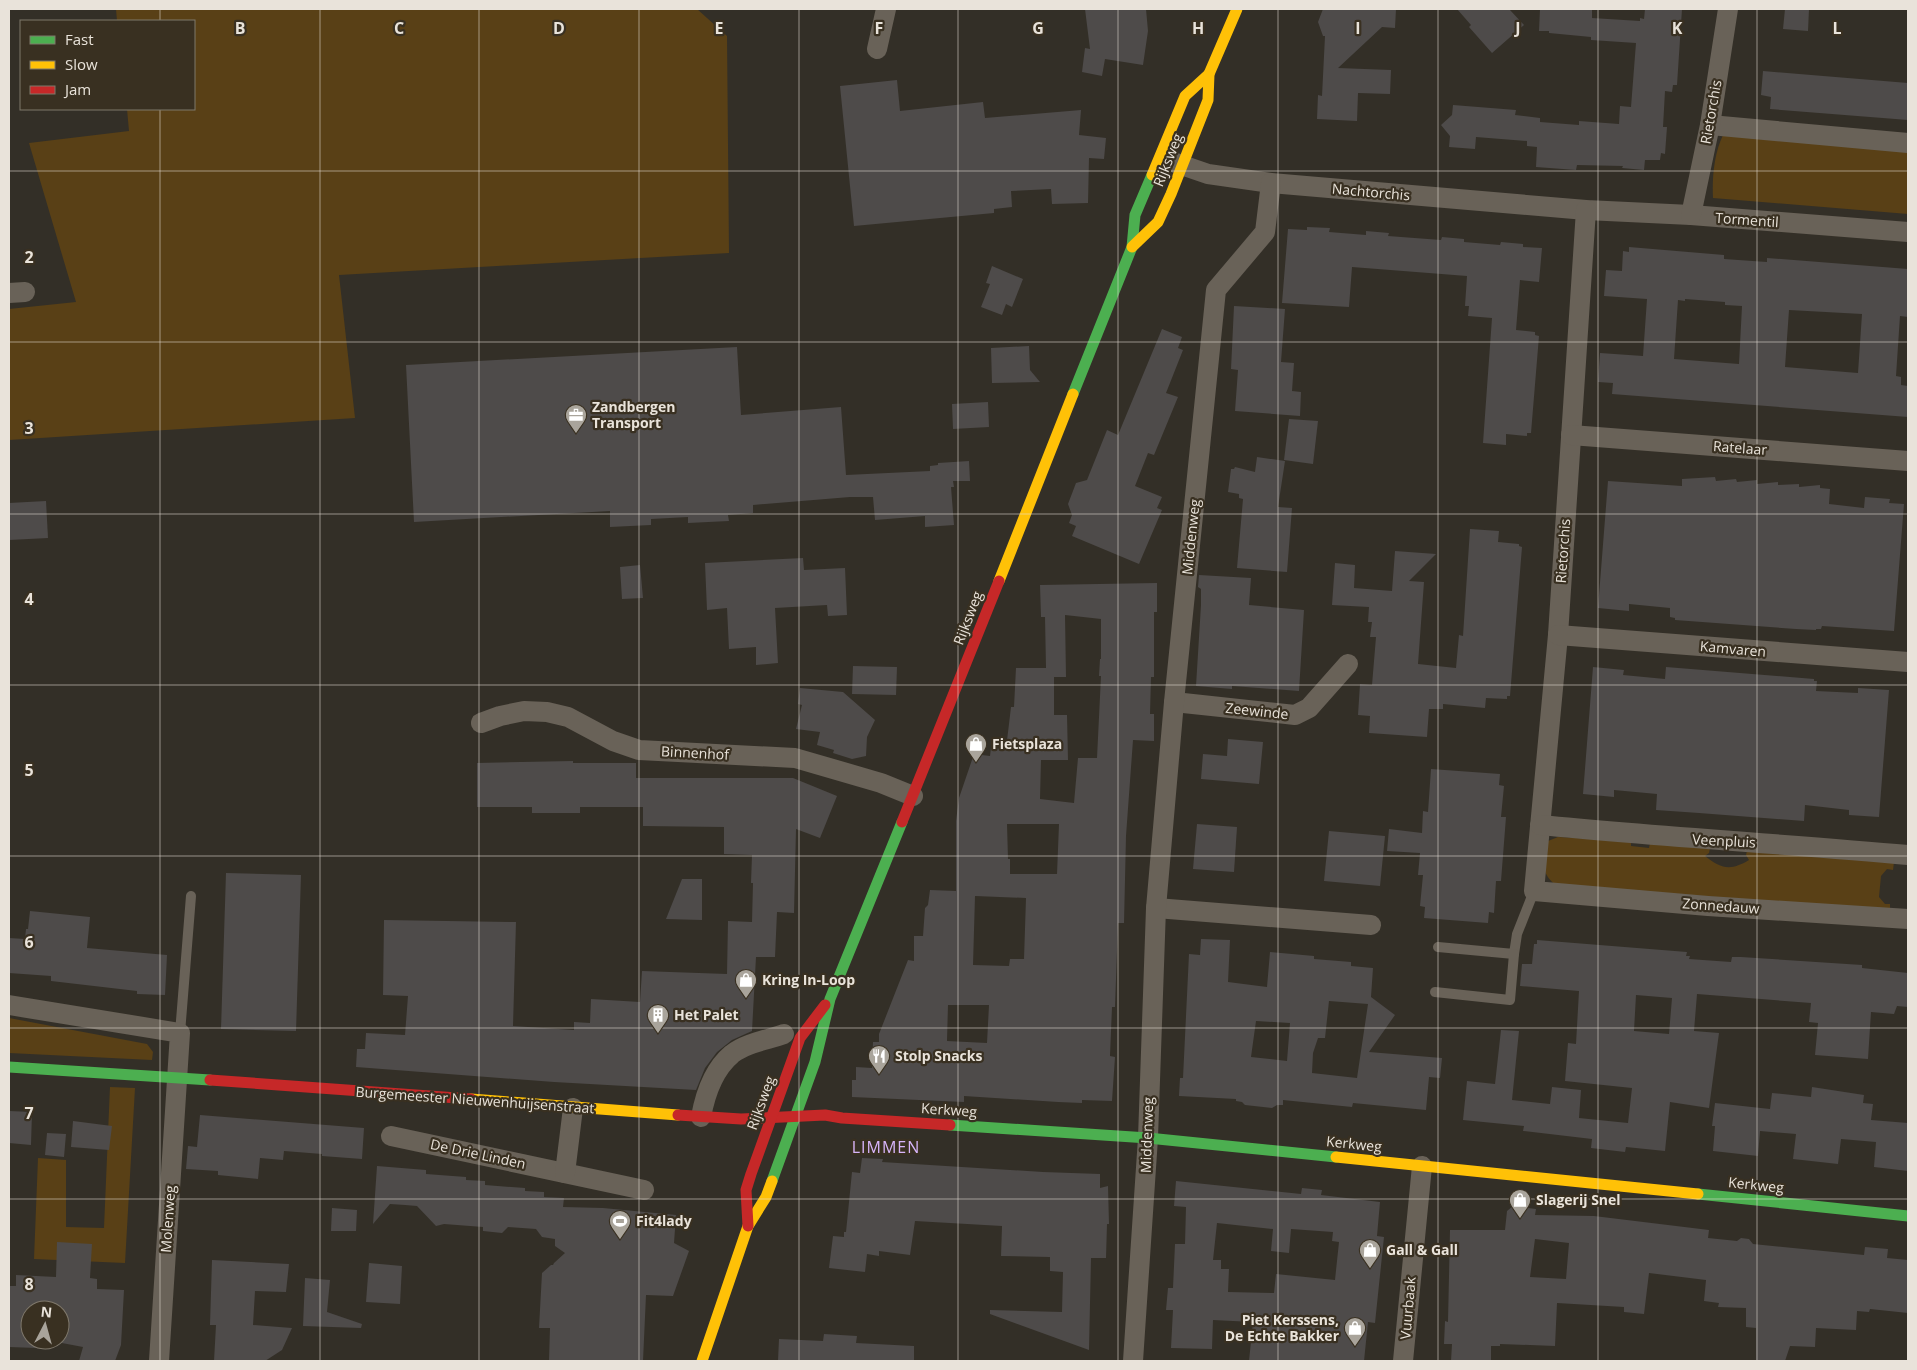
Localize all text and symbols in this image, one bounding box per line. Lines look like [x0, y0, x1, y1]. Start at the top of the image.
text: B [235, 17, 245, 39]
text: C [394, 17, 404, 39]
text: D [553, 17, 565, 39]
text: E [715, 17, 724, 39]
text: F [875, 17, 883, 39]
text: G [1032, 17, 1044, 39]
text: H [1192, 17, 1204, 39]
text: I [1355, 17, 1361, 39]
text: J [1513, 17, 1521, 39]
text: K [1672, 17, 1683, 39]
text: L [1832, 17, 1842, 39]
legend [20, 20, 195, 110]
text: Fast [65, 29, 94, 49]
text: Slow [65, 54, 98, 74]
street label: Rietorchis [1696, 78, 1726, 145]
text: Jam [63, 79, 91, 99]
street label: Rijksweg [1148, 130, 1187, 189]
street label: Nachtorchis [1331, 179, 1411, 204]
street label: Tormentil [1715, 208, 1779, 231]
text: 2 [24, 246, 34, 268]
place label: Zandbergen Transport [592, 397, 676, 432]
office icon: Zandbergen Transport [564, 403, 588, 434]
text: 3 [24, 417, 34, 439]
street label: Ratelaar [1712, 436, 1768, 459]
street label: Middenweg [1177, 498, 1204, 576]
street label: Rietorchis [1551, 518, 1574, 584]
text: 4 [24, 588, 34, 610]
street label: Rijksweg [949, 588, 987, 647]
street label: Kamvaren [1699, 636, 1767, 661]
street label: Zeewinde [1225, 698, 1290, 723]
shop icon: Fietsplaza [964, 732, 988, 763]
place label: Fietsplaza [992, 734, 1062, 753]
street label: Binnenhof [661, 741, 731, 764]
text: 5 [24, 759, 34, 781]
street label: Veenpluis [1692, 829, 1757, 852]
street label: Zonnedauw [1682, 893, 1760, 918]
text: 6 [24, 931, 34, 953]
shop icon: Kring In-Loop [734, 968, 758, 999]
place label: Kring In-Loop [762, 970, 855, 989]
building icon: Het Palet [646, 1003, 670, 1034]
place label: Het Palet [674, 1005, 739, 1024]
restaurant icon: Stolp Snacks [867, 1044, 891, 1075]
place label: Stolp Snacks [895, 1046, 982, 1065]
street label: Rijksweg [742, 1073, 779, 1132]
street label: Burgemeester Nieuwenhuijsenstraat [355, 1082, 595, 1117]
street label: Middenweg [1136, 1096, 1157, 1173]
street label: Kerkweg [921, 1098, 978, 1121]
text: 7 [24, 1102, 34, 1124]
street label: Kerkweg [1325, 1131, 1383, 1156]
street label: De Drie Linden [429, 1134, 528, 1173]
district label: LIMMEN [852, 1136, 920, 1158]
street label: Kerkweg [1727, 1172, 1785, 1197]
street label: Molenweg [156, 1184, 179, 1253]
shop icon: Slagerij Snel [1508, 1188, 1532, 1219]
place label: Slagerij Snel [1536, 1190, 1621, 1209]
sports icon: Fit4lady [608, 1209, 632, 1240]
place label: Fit4lady [636, 1211, 692, 1230]
shop icon: Gall & Gall [1358, 1238, 1382, 1269]
place label: Gall & Gall [1386, 1240, 1458, 1259]
text: 8 [24, 1273, 34, 1295]
street label: Vuurbaak [1395, 1275, 1420, 1340]
north arrow [20, 1300, 70, 1350]
text: N [40, 1302, 53, 1322]
place label: Piet Kerssens, De Echte Bakker [1225, 1310, 1340, 1345]
shop icon: Piet Kerssens, De Echte Bakker [1343, 1316, 1367, 1347]

